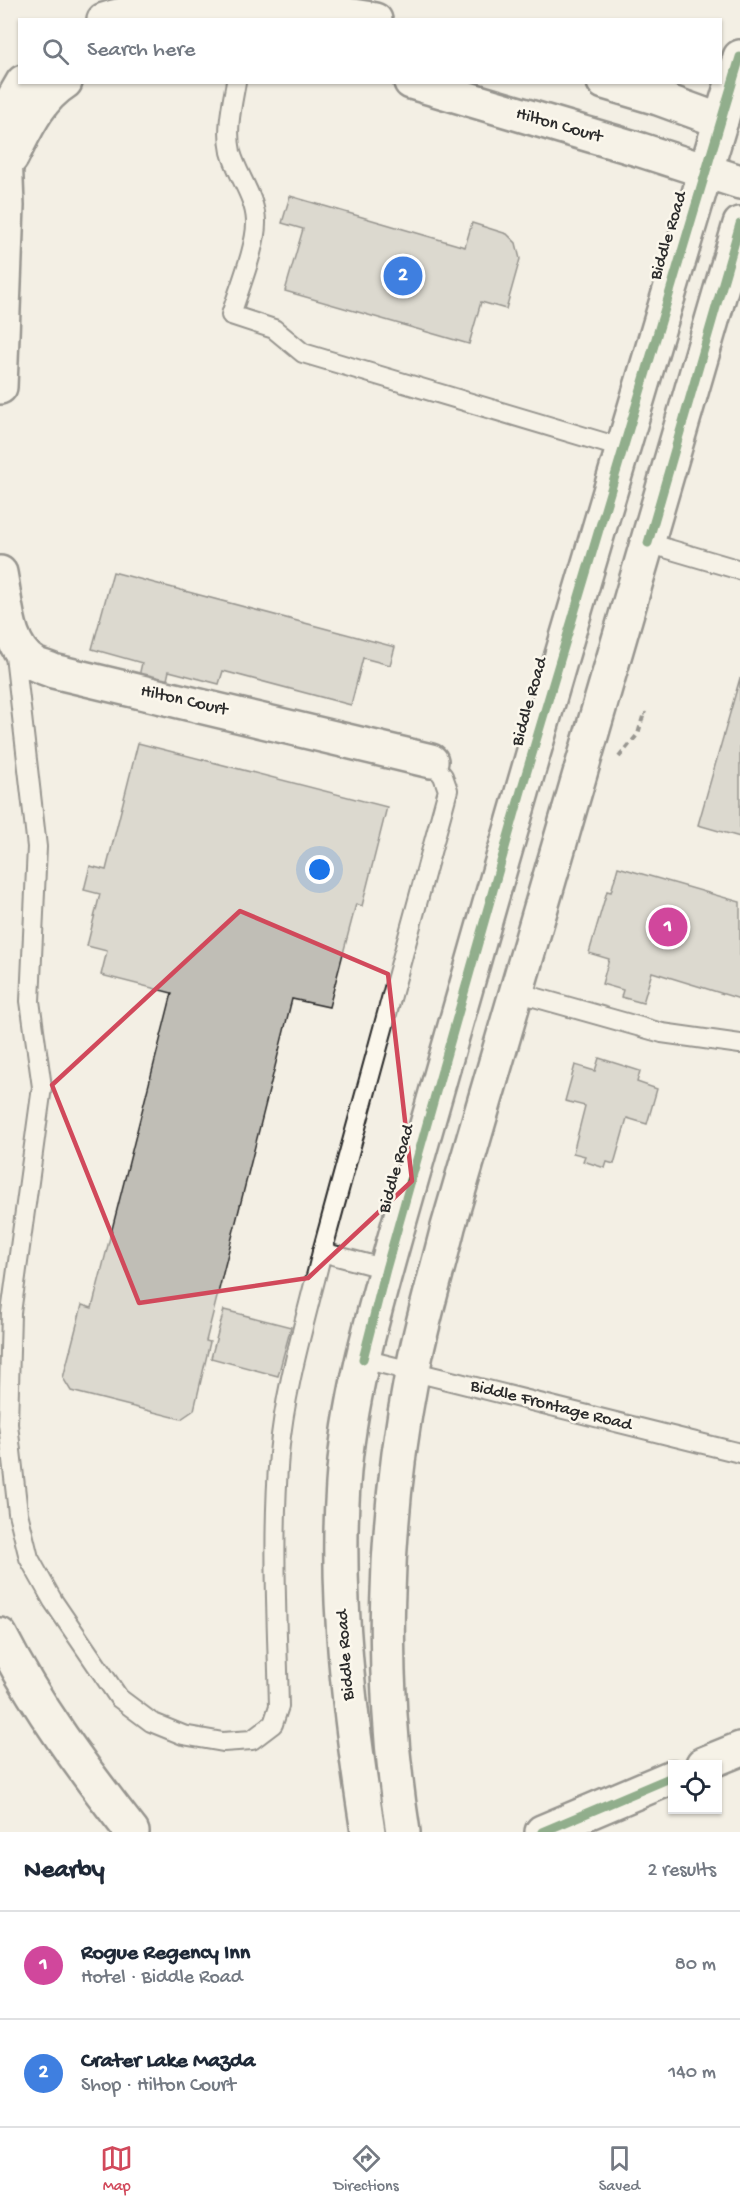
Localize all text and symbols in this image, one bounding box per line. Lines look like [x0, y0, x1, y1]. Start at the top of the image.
search box [18, 18, 722, 84]
icon: search [39, 35, 72, 68]
text: Search here [87, 38, 195, 64]
street label: Hilton Court [513, 104, 606, 149]
street label: Biddle Road [645, 188, 693, 284]
pin: 2 [384, 254, 422, 298]
street label: Biddle Road [507, 654, 553, 750]
street label: Hilton Court [138, 681, 231, 722]
your location [305, 855, 334, 884]
pin: 1 [648, 904, 688, 950]
street label: Biddle Road [374, 1121, 420, 1217]
street label: Biddle Frontage Road [467, 1376, 635, 1437]
street label: Biddle Road [332, 1607, 360, 1702]
map controls [668, 1760, 722, 1814]
button: locate [668, 1760, 722, 1814]
text: Nearby [24, 1856, 105, 1887]
text: 2 results [647, 1860, 716, 1883]
text: Rogue Regency Inn [81, 1941, 250, 1967]
text: 1 [39, 1954, 48, 1977]
text: 80 m [675, 1954, 716, 1977]
text: Hotel · Biddle Road [81, 1967, 243, 1990]
text: Crater Lake Mazda [81, 2049, 255, 2075]
text: 2 [39, 2062, 48, 2085]
text: 140 m [668, 2062, 716, 2085]
text: Shop · Hilton Court [81, 2075, 236, 2098]
tab: Map [100, 2142, 133, 2197]
tab: Directions [333, 2142, 399, 2197]
tab: Saved [599, 2142, 640, 2197]

